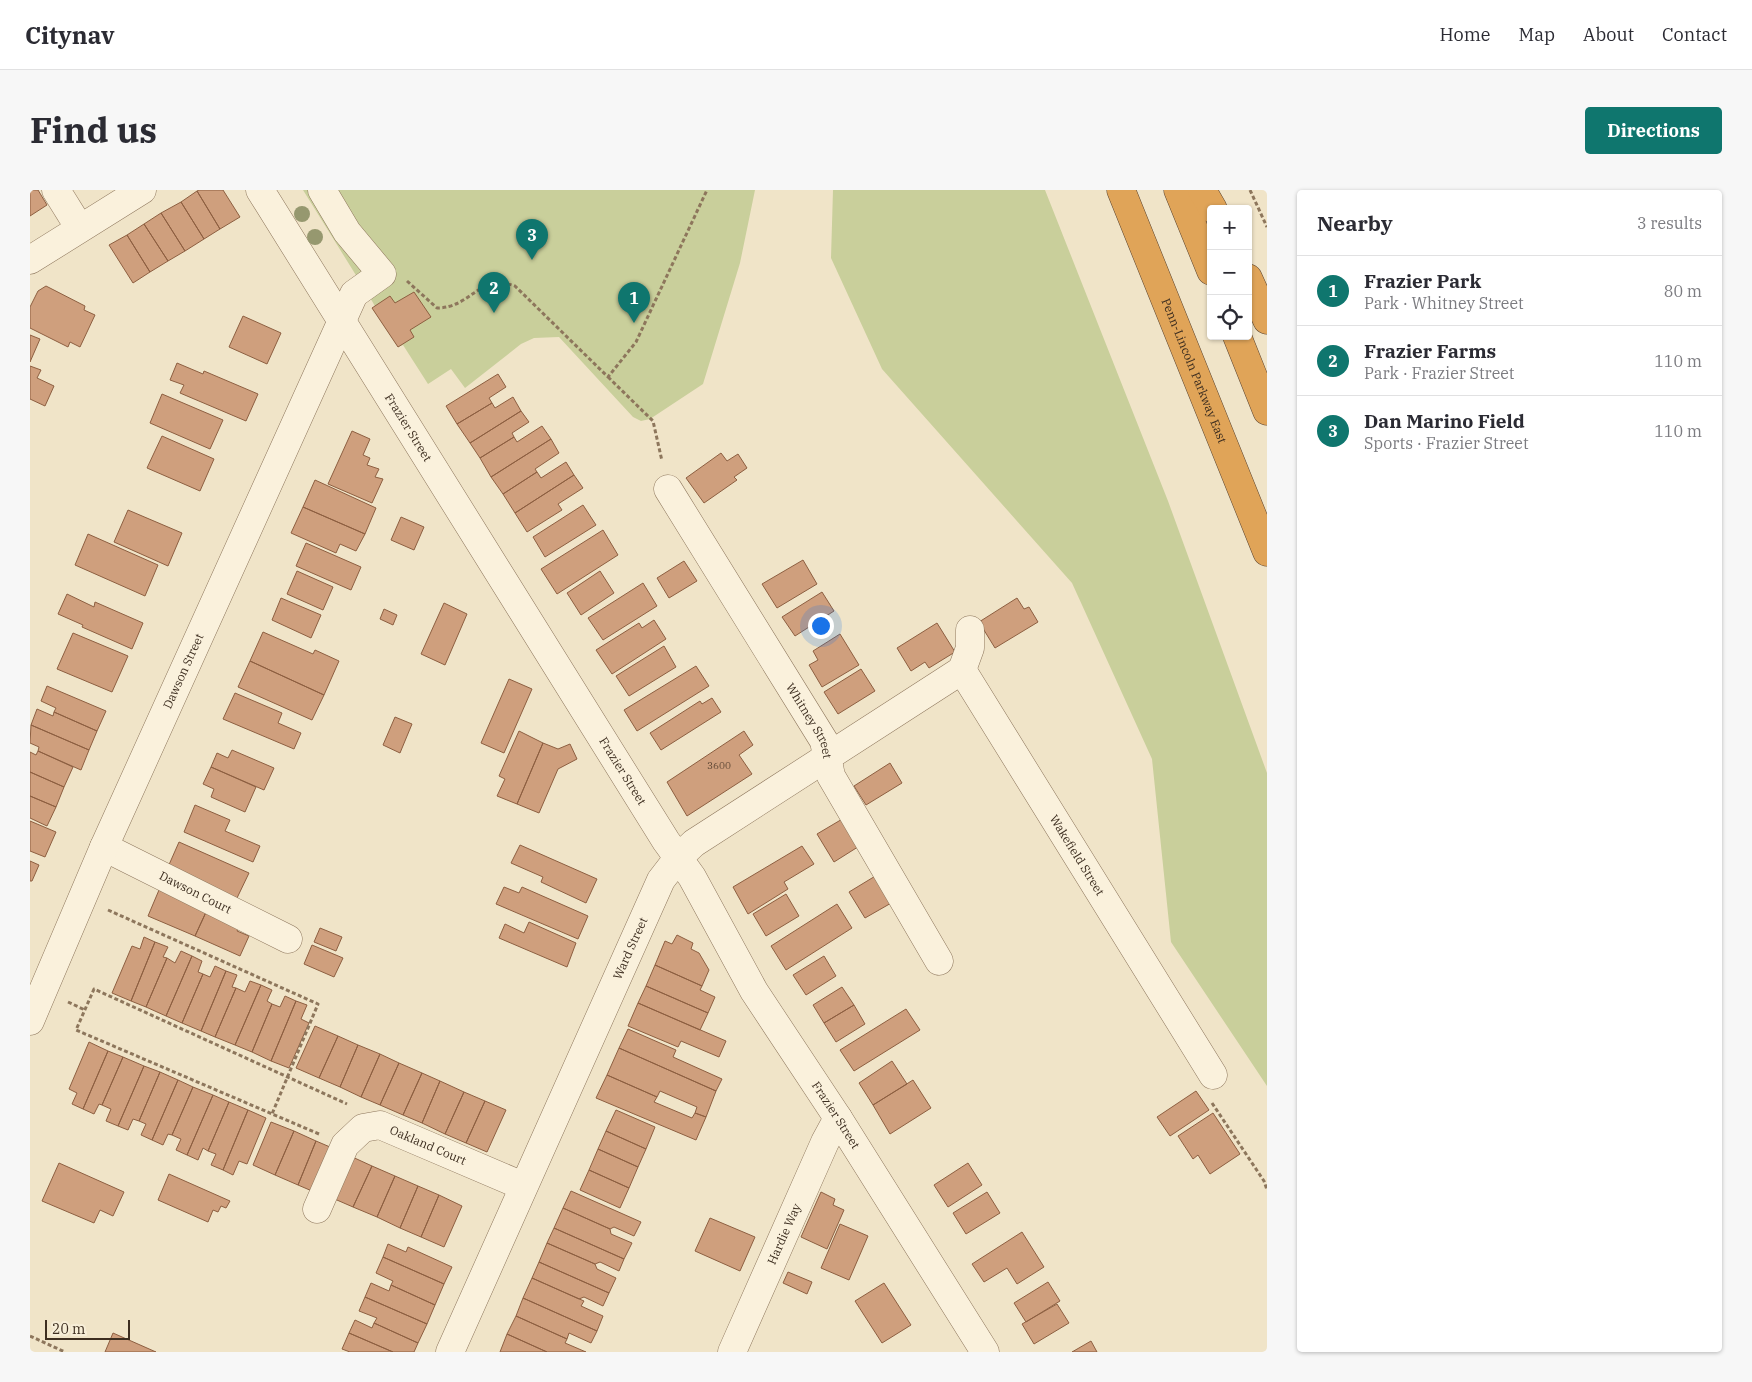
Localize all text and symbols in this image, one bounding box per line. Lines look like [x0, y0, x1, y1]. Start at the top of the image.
text: Citynav [25, 19, 114, 51]
text: Home [1439, 23, 1491, 46]
text: Map [1519, 23, 1555, 46]
text: About [1583, 23, 1634, 46]
text: Contact [1662, 23, 1727, 46]
text: Find us [30, 107, 157, 153]
button: Directions [1585, 107, 1722, 154]
map controls [1207, 205, 1252, 340]
button: + [1207, 205, 1252, 250]
text: Nearby [1317, 209, 1393, 237]
text: 3 results [1637, 213, 1702, 233]
pin: 3 [516, 219, 548, 260]
button: − [1207, 250, 1252, 295]
text: Frazier Park [1364, 269, 1481, 293]
pin: 2 [478, 272, 510, 313]
text: 1 [1328, 281, 1338, 301]
text: 80 m [1664, 281, 1702, 301]
pin: 1 [618, 282, 650, 323]
text: Park · Whitney Street [1364, 293, 1524, 313]
button: locate [1207, 295, 1252, 340]
street label: Penn-Lincoln Parkway East [1159, 296, 1230, 445]
text: Frazier Farms [1364, 339, 1496, 363]
text: 2 [1328, 351, 1338, 371]
text: 110 m [1654, 351, 1702, 371]
text: Park · Frazier Street [1364, 363, 1514, 383]
street label: Frazier Street [382, 391, 435, 464]
text: Dan Marino Field [1364, 409, 1525, 433]
text: 3 [1328, 421, 1338, 441]
text: 110 m [1654, 421, 1702, 441]
text: Sports · Frazier Street [1364, 433, 1529, 453]
your location [808, 613, 834, 639]
street label: Dawson Street [159, 631, 207, 711]
street label: Whitney Street [783, 680, 835, 760]
street label: Frazier Street [596, 734, 650, 808]
house number: 3600 [707, 759, 731, 772]
street label: Wakefield Street [1047, 812, 1108, 898]
street label: Dawson Court [157, 868, 234, 917]
street label: Ward Street [609, 915, 650, 982]
street label: Frazier Street [809, 1078, 863, 1151]
street label: Oakland Court [388, 1122, 469, 1168]
street label: Hardie Way [764, 1200, 804, 1267]
scale bar [45, 1317, 130, 1340]
text: 20 m [52, 1320, 85, 1338]

